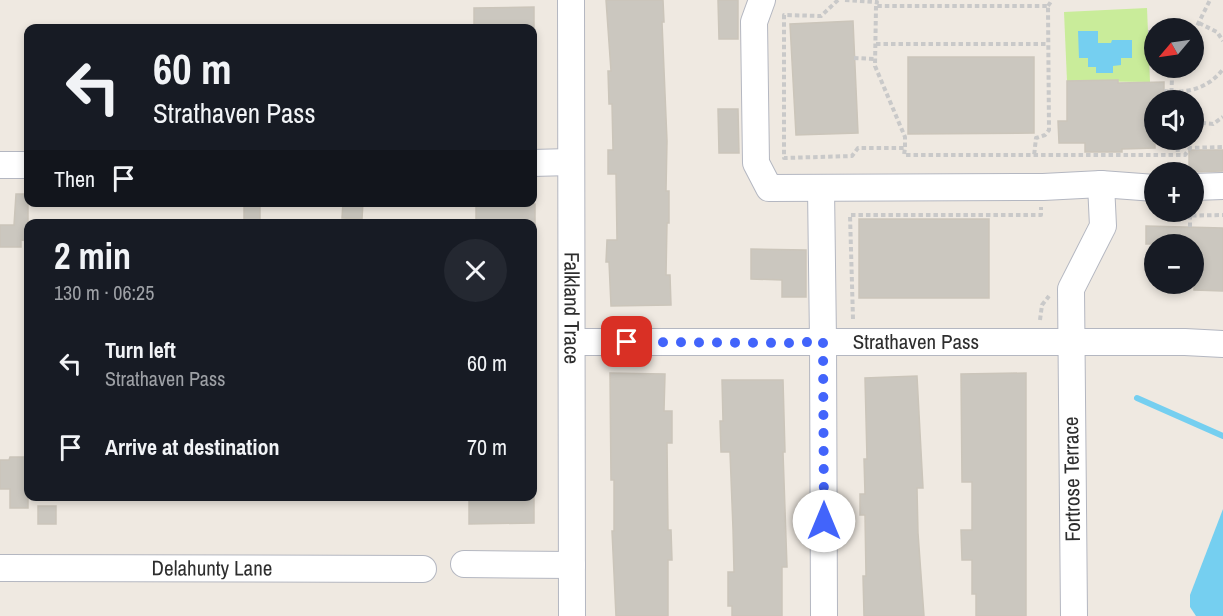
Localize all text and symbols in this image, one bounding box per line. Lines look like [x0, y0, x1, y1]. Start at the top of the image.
north arrow [1144, 18, 1204, 78]
map controls [1144, 18, 1204, 294]
text: 60 m [153, 41, 232, 97]
icon: left [54, 48, 132, 126]
button: sound [1144, 90, 1204, 150]
text: Strathaven Pass [153, 95, 315, 131]
icon: arrive [107, 162, 140, 195]
button: + [1144, 162, 1204, 222]
text: Then [54, 164, 95, 194]
text: 2 min [54, 232, 131, 280]
button: − [1144, 234, 1204, 294]
button: close [444, 239, 507, 302]
street label: Falkland Trace [557, 252, 587, 364]
text: 130 m · 06:25 [54, 279, 154, 306]
pin [601, 316, 652, 367]
icon: arrive [610, 325, 643, 358]
street label: Strathaven Pass [853, 327, 979, 356]
text: Turn left [105, 335, 176, 365]
icon: left [54, 347, 87, 380]
text: 60 m [467, 348, 507, 378]
text: Strathaven Pass [105, 365, 225, 392]
street label: Fortrose Terrace [1056, 416, 1087, 542]
icon: arrive [54, 431, 87, 464]
text: Arrive at destination [105, 432, 279, 462]
text: 70 m [467, 432, 507, 462]
position arrow [792, 489, 856, 553]
street label: Delahunty Lane [152, 553, 272, 583]

